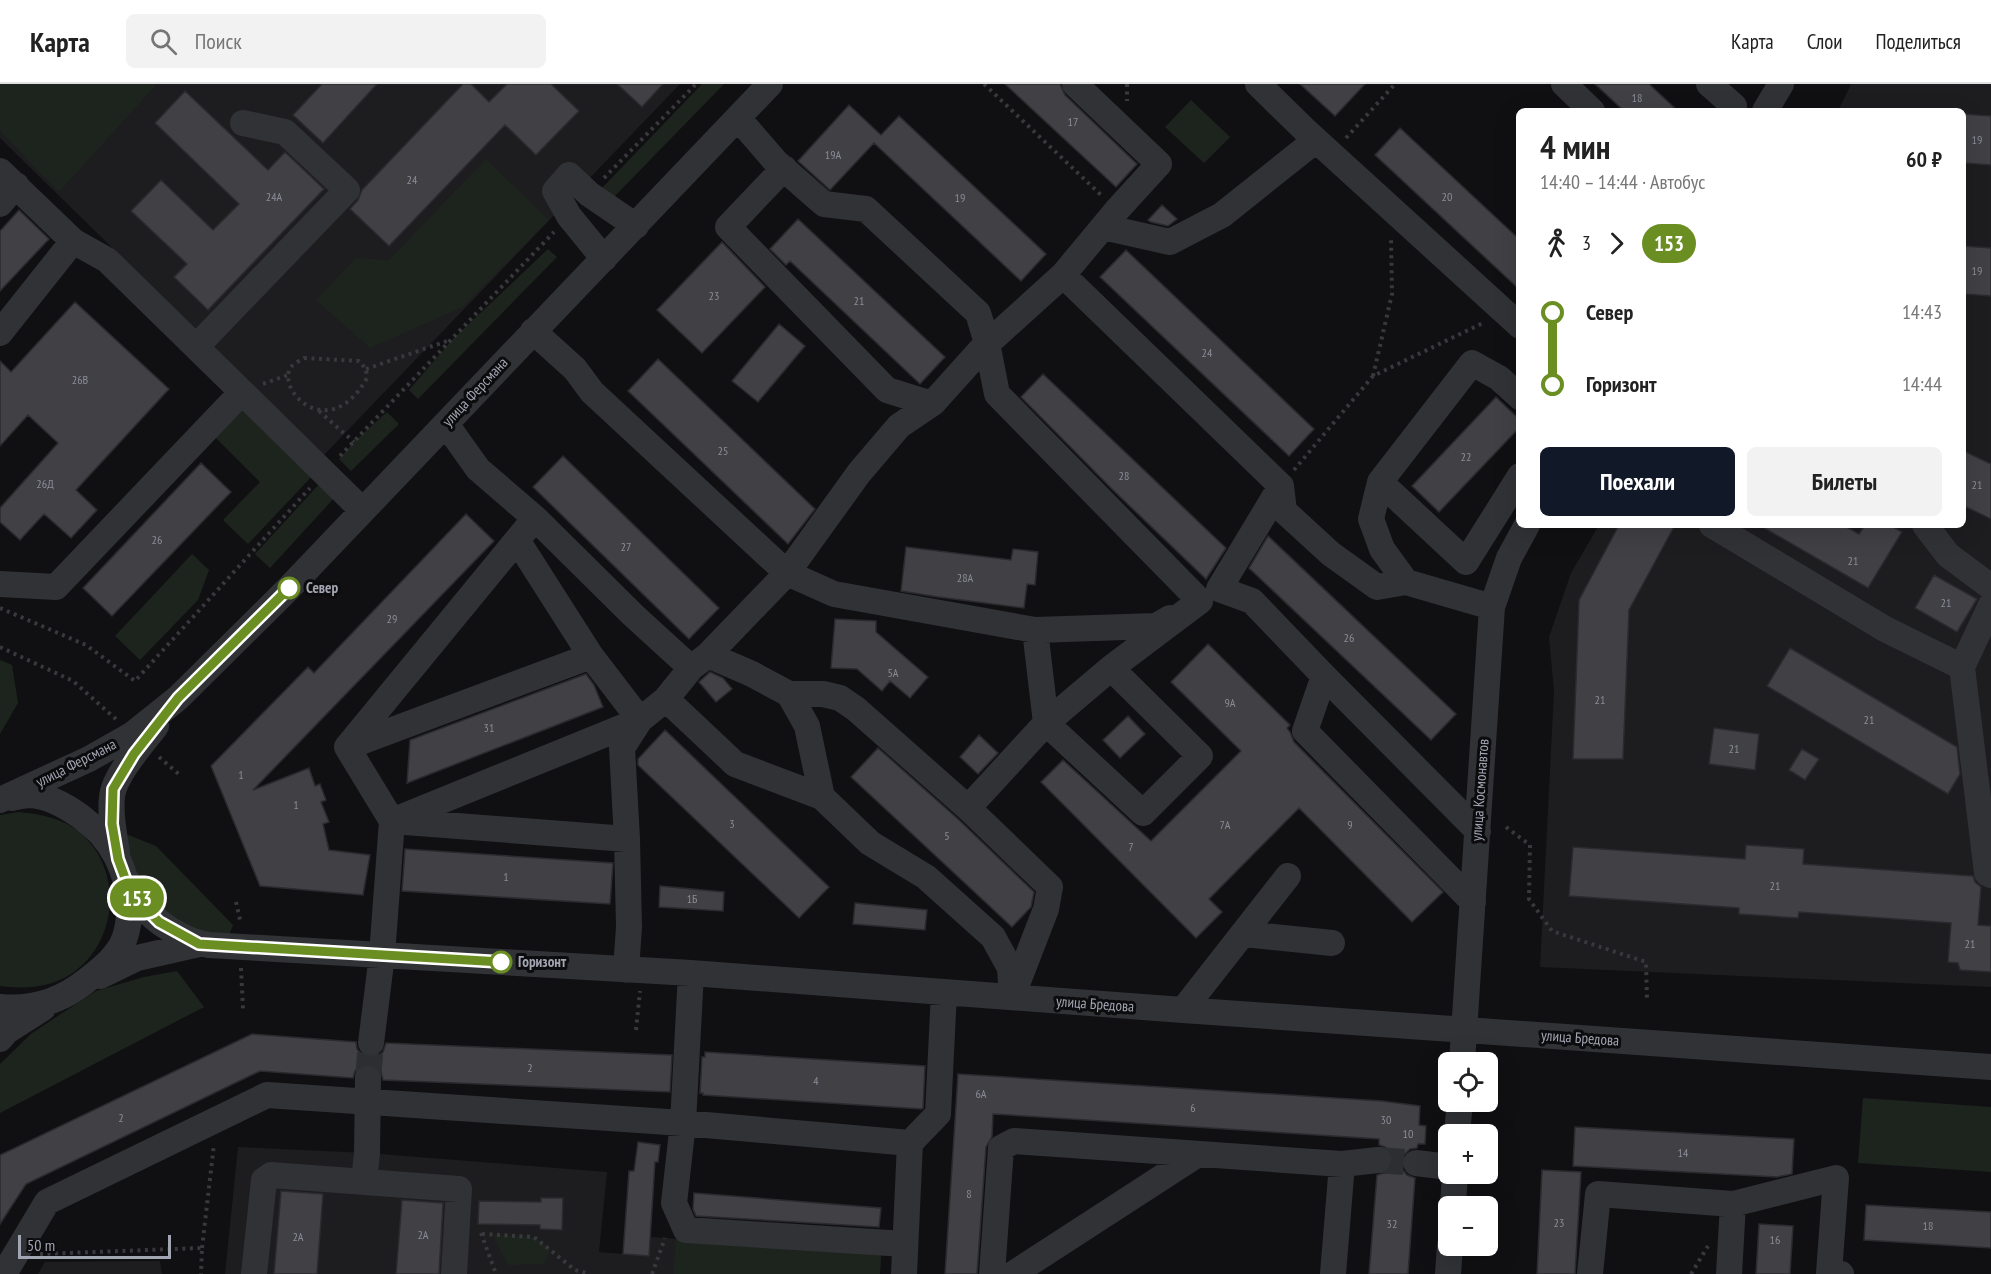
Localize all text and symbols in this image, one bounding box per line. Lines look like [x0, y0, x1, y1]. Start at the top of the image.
search box [126, 14, 546, 68]
text: Карта [30, 23, 90, 60]
icon: search [147, 25, 180, 58]
text: Поиск [195, 27, 242, 55]
text: Карта [1731, 28, 1774, 55]
text: Слои [1807, 28, 1842, 55]
text: Поделиться [1875, 28, 1961, 55]
house number: 18 [1632, 90, 1642, 105]
house number: 17 [1068, 114, 1078, 129]
text: 4 мин [1540, 125, 1610, 168]
house number: 19 [1972, 132, 1982, 147]
text: 60 ₽ [1906, 145, 1942, 173]
house number: 19А [825, 147, 842, 162]
text: 14:40 – 14:44 · Автобус [1540, 169, 1705, 195]
house number: 24 [407, 172, 418, 187]
house number: 24А [266, 189, 283, 204]
house number: 20 [1442, 189, 1452, 204]
house number: 19 [955, 190, 965, 205]
icon: walk [1540, 227, 1573, 260]
icon: forward [1600, 227, 1633, 260]
text: 3 [1582, 230, 1591, 256]
text: 153 [1654, 230, 1684, 257]
house number: 19 [1972, 263, 1982, 278]
house number: 23 [709, 288, 719, 303]
house number: 21 [854, 293, 864, 308]
text: Север [1586, 298, 1633, 326]
text: 14:43 [1902, 299, 1942, 325]
house number: 24 [1202, 345, 1213, 360]
street label: улица Ферсмана [438, 353, 512, 430]
text: Горизонт [1586, 370, 1657, 398]
text: 14:44 [1902, 371, 1942, 397]
house number: 26В [72, 372, 89, 387]
house number: 25 [718, 443, 728, 458]
button: Поехали [1540, 447, 1735, 516]
button: Билеты [1747, 447, 1942, 516]
house number: 22 [1461, 449, 1471, 464]
house number: 28 [1119, 468, 1129, 483]
house number: 26Д [36, 476, 54, 491]
house number: 21 [1972, 477, 1982, 492]
house number: 26 [152, 532, 162, 547]
house number: 27 [621, 539, 631, 554]
house number: 21 [1848, 553, 1858, 568]
house number: 28А [957, 570, 974, 585]
marker: Север [278, 577, 300, 599]
place label: Север [306, 578, 339, 597]
house number: 21 [1941, 595, 1951, 610]
house number: 29 [387, 611, 397, 626]
house number: 26 [1344, 630, 1354, 645]
house number: 5А [887, 665, 899, 680]
house number: 21 [1595, 692, 1605, 707]
house number: 9А [1224, 695, 1236, 710]
house number: 21 [1864, 712, 1874, 727]
house number: 31 [484, 720, 494, 735]
street label: улица Ферсмана [32, 734, 119, 791]
street label: улица Космонавтов [1466, 738, 1493, 842]
house number: 21 [1729, 741, 1739, 756]
house number: 1 [238, 767, 244, 782]
house number: 1 [293, 797, 299, 812]
house number: 3 [729, 816, 735, 831]
house number: 7А [1219, 817, 1231, 832]
house number: 9 [1347, 817, 1353, 832]
house number: 5 [944, 828, 950, 843]
house number: 7 [1128, 839, 1134, 854]
house number: 1 [503, 869, 509, 884]
line badge: 153 [102, 878, 172, 918]
house number: 21 [1770, 878, 1780, 893]
text: 153 [122, 885, 152, 912]
house number: 1Б [687, 891, 697, 906]
house number: 21 [1965, 936, 1975, 951]
marker: Горизонт [490, 951, 512, 973]
place label: Горизонт [518, 952, 567, 971]
street label: улица Бредова [1055, 991, 1135, 1016]
street label: улица Бредова [1540, 1025, 1620, 1050]
map controls [1438, 1052, 1498, 1256]
button: locate [1438, 1052, 1498, 1112]
house number: 2 [527, 1060, 533, 1075]
house number: 4 [813, 1073, 819, 1088]
house number: 6А [975, 1086, 987, 1101]
house number: 6 [1190, 1100, 1196, 1115]
house number: 2 [118, 1110, 124, 1125]
house number: 30 [1381, 1112, 1391, 1127]
button: + [1438, 1124, 1498, 1184]
house number: 10 [1403, 1126, 1413, 1141]
house number: 14 [1678, 1145, 1689, 1160]
house number: 8 [966, 1186, 972, 1201]
button: − [1438, 1196, 1498, 1256]
house number: 23 [1554, 1215, 1564, 1230]
house number: 32 [1387, 1216, 1397, 1231]
house number: 18 [1923, 1218, 1933, 1233]
house number: 2А [417, 1227, 429, 1242]
house number: 2А [292, 1229, 304, 1244]
scale bar [18, 1232, 171, 1260]
house number: 16 [1770, 1232, 1780, 1247]
text: 50 m [27, 1235, 55, 1255]

